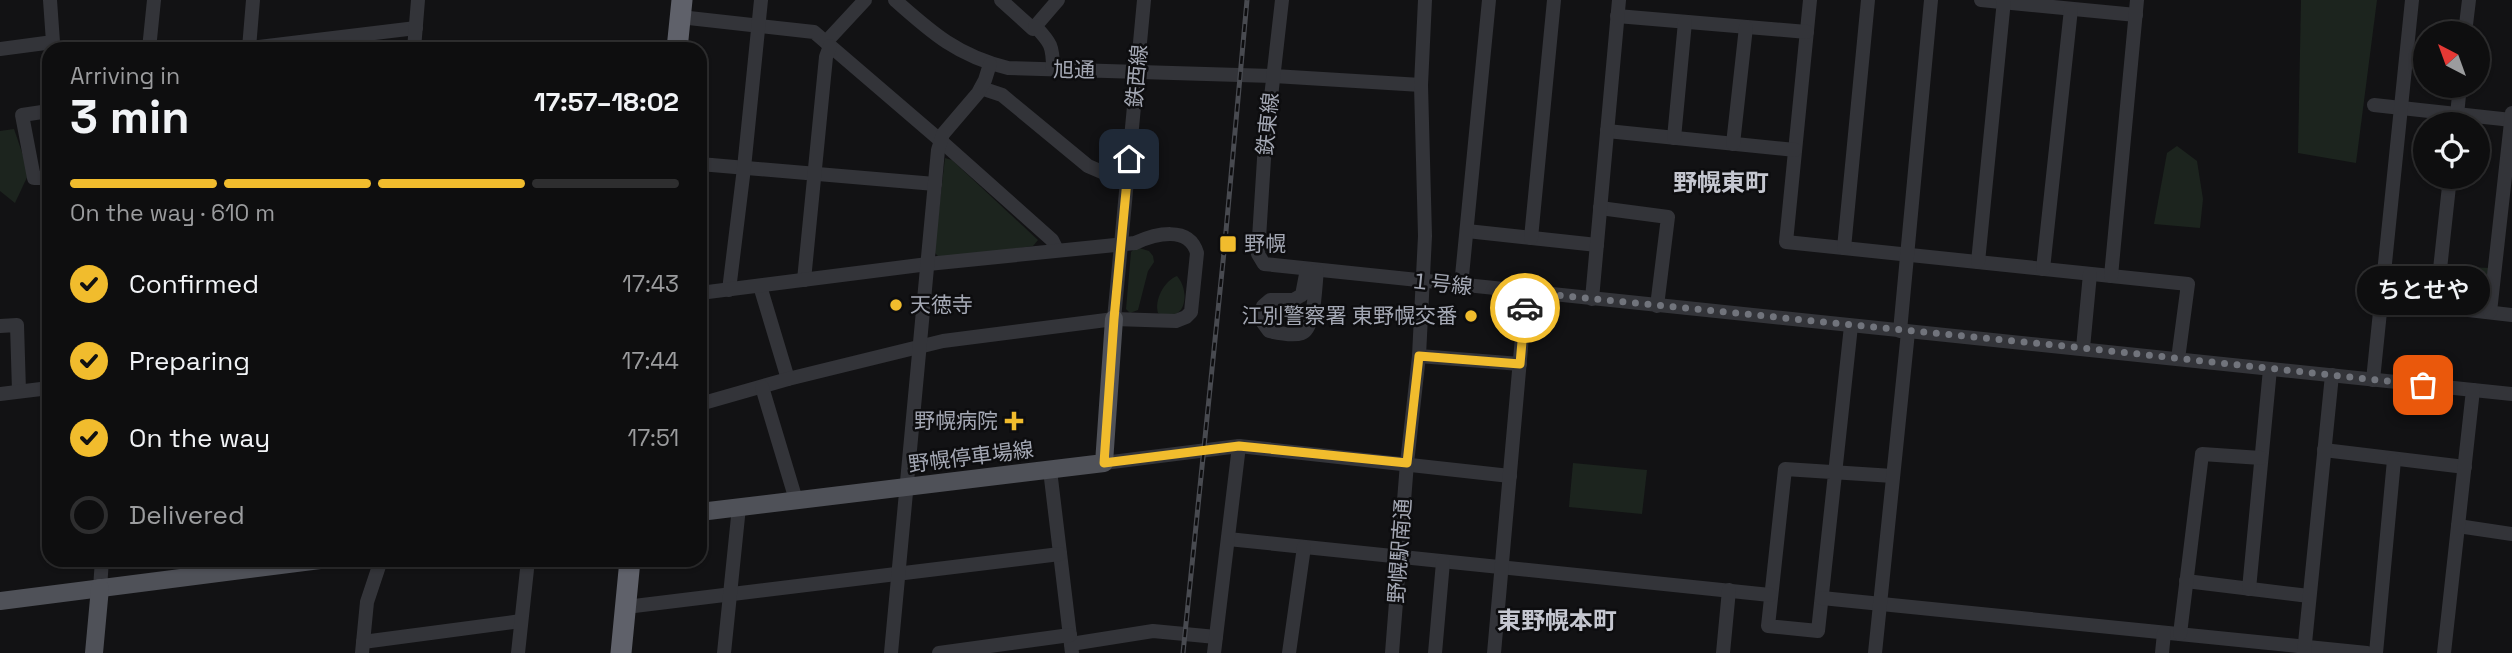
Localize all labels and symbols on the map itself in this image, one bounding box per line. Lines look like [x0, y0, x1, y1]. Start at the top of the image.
north arrow [2413, 21, 2490, 98]
street label: 鉄西線 [1120, 43, 1153, 109]
street label: 旭通 [1053, 56, 1095, 83]
street label: 鉄東線 [1251, 91, 1284, 157]
pin [1099, 129, 1159, 189]
district label: 野幌東町 [1673, 167, 1769, 198]
place label: 野幌 [1244, 230, 1286, 257]
marker: 野幌 [1218, 234, 1238, 254]
callout: ちとせや [2356, 266, 2490, 315]
street label: １号線 [1408, 267, 1474, 300]
courier [1490, 273, 1560, 343]
place label: 天徳寺 [910, 291, 973, 318]
marker: 天徳寺 [888, 297, 904, 313]
place label: 江別警察署 東野幌交番 [1242, 302, 1457, 329]
marker: 江別警察署 東野幌交番 [1463, 308, 1479, 324]
pin [2393, 355, 2453, 415]
place label: 野幌病院 [914, 407, 998, 434]
marker: 野幌病院 [1004, 411, 1024, 431]
street label: 野幌停車場線 [907, 435, 1035, 478]
street label: 野幌駅南通 [1382, 498, 1417, 604]
district label: 東野幌本町 [1497, 605, 1617, 636]

